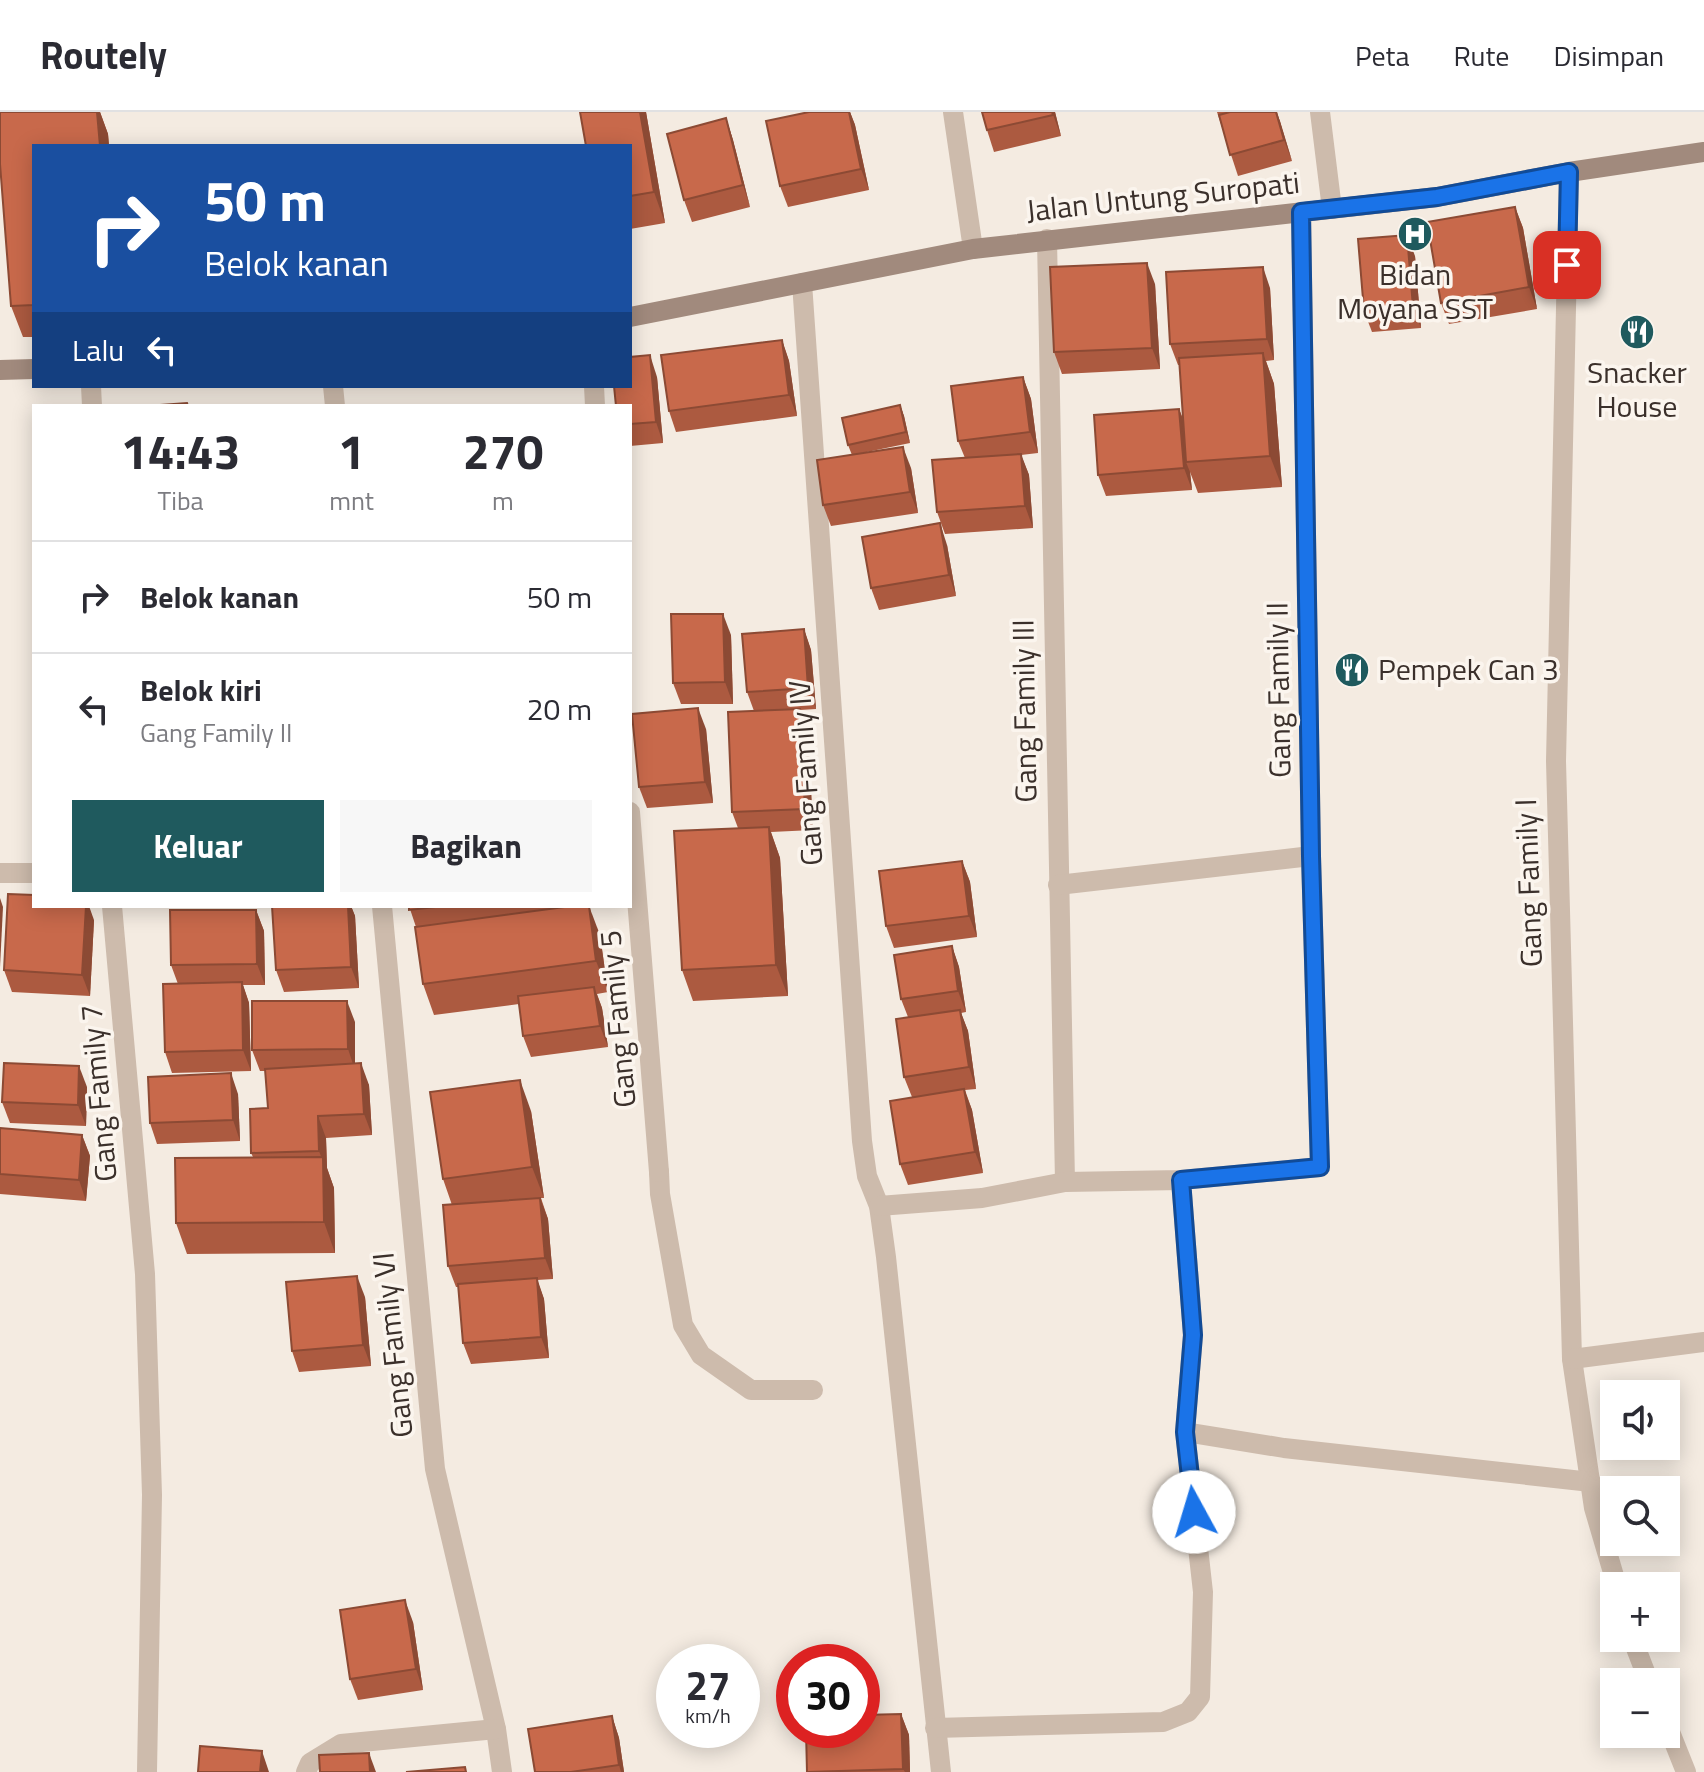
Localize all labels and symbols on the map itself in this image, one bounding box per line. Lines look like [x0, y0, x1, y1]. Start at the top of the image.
street label: Jalan Untung Suropati [1024, 159, 1302, 233]
hospital icon: Bidan Moyana SST [1396, 215, 1434, 253]
pin [1533, 231, 1601, 299]
place label: Bidan Moyana SST [1337, 251, 1493, 331]
restaurant icon: Snacker House [1618, 313, 1656, 351]
place label: Snacker House [1587, 349, 1687, 429]
street label: Gang Family II [1253, 602, 1303, 778]
street label: Gang Family III [999, 619, 1049, 803]
place label: Pempek Can 3 [1378, 646, 1559, 692]
restaurant icon: Pempek Can 3 [1333, 651, 1371, 689]
street label: Gang Family IV [776, 679, 834, 867]
street label: Gang Family I [1502, 798, 1554, 968]
street label: Gang Family 5 [586, 928, 648, 1110]
street label: Gang Family 7 [67, 1002, 129, 1184]
street label: Gang Family VI [359, 1250, 425, 1440]
position arrow [1152, 1470, 1236, 1554]
speed limit sign: 30 [776, 1644, 880, 1748]

